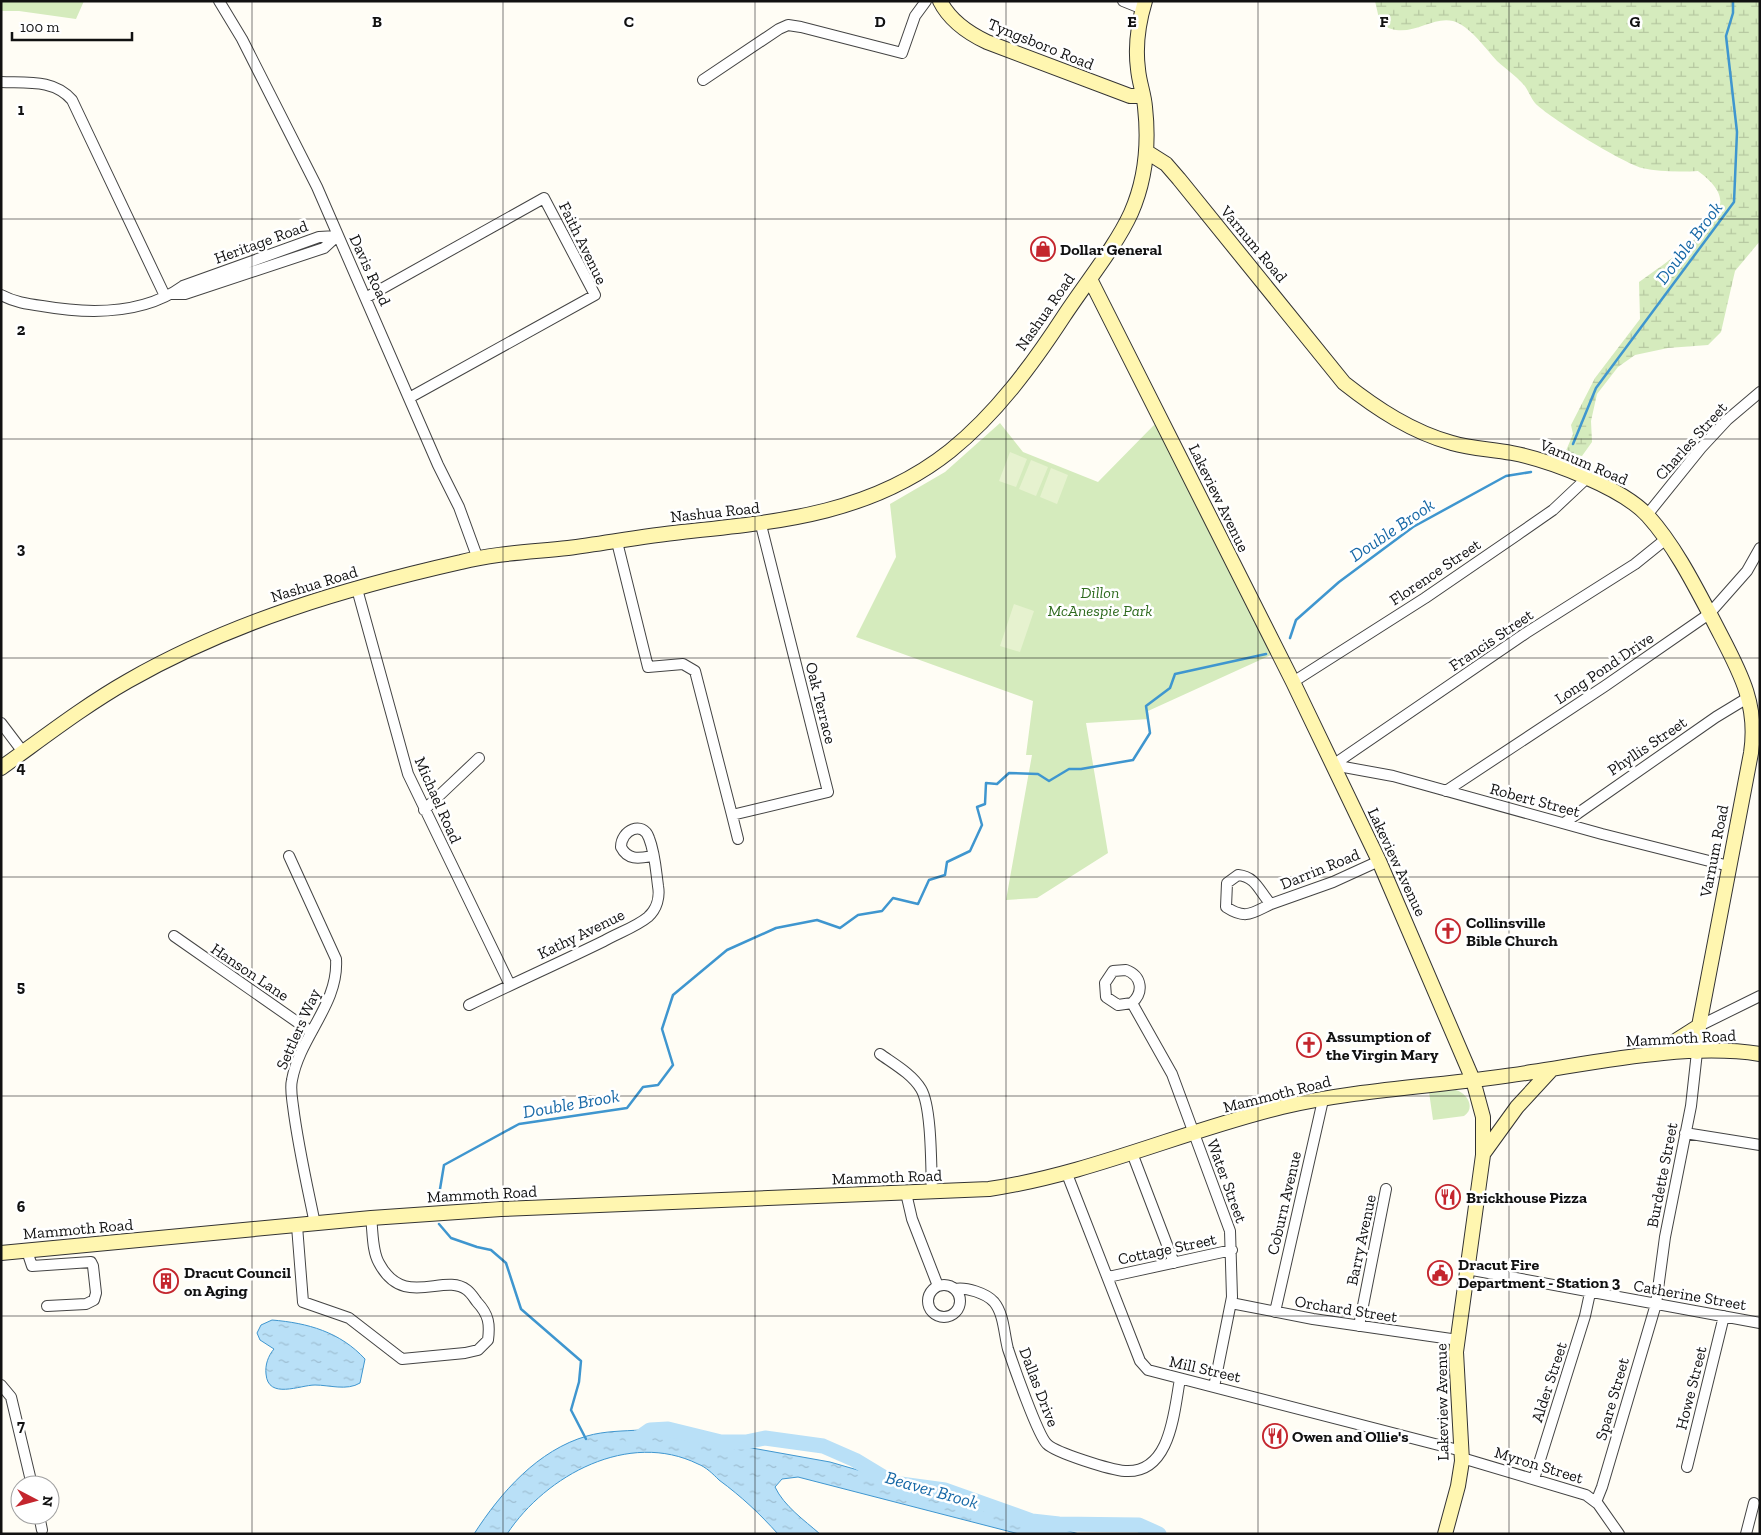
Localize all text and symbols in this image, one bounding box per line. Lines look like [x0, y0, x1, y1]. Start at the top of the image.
scale bar [12, 10, 132, 42]
text: B [372, 12, 382, 31]
text: C [624, 12, 634, 31]
text: D [874, 12, 886, 31]
text: E [1127, 12, 1137, 31]
text: F [1379, 12, 1389, 31]
text: G [1630, 12, 1641, 31]
street label: Tyngsboro Road [985, 14, 1097, 74]
text: 100 m [20, 18, 59, 36]
text: 1 [18, 100, 25, 119]
water label: Double Brook [1651, 197, 1727, 289]
street label: Faith Avenue [555, 199, 611, 287]
street label: Varnum Road [1216, 201, 1292, 286]
street label: Heritage Road [212, 216, 311, 268]
street label: Davis Road [345, 231, 395, 309]
shop icon: Dollar General [1030, 236, 1056, 262]
place label: Dollar General [1060, 240, 1163, 259]
street label: Nashua Road [1011, 270, 1079, 354]
text: 2 [17, 320, 26, 339]
street label: Charles Street [1651, 398, 1731, 484]
street label: Varnum Road [1536, 435, 1631, 489]
street label: Lakeview Avenue [1185, 441, 1253, 555]
water label: Double Brook [1345, 494, 1439, 566]
street label: Nashua Road [669, 498, 761, 526]
street label: Florence Street [1386, 535, 1484, 609]
text: 3 [17, 539, 26, 558]
street label: Nashua Road [268, 562, 360, 606]
park label: Dillon McAnespie Park [1048, 583, 1152, 620]
street label: Francis Street [1445, 605, 1537, 675]
street label: Long Pond Drive [1551, 628, 1657, 708]
street label: Oak Terrace [802, 660, 840, 746]
street label: Phyllis Street [1604, 712, 1690, 779]
street label: Michael Road [411, 754, 466, 846]
text: 4 [16, 758, 26, 777]
street label: Robert Street [1488, 779, 1582, 821]
street label: Varnum Road [1696, 803, 1732, 900]
street label: Lakeview Avenue [1364, 805, 1430, 919]
street label: Darrin Road [1277, 844, 1363, 894]
street label: Kathy Avenue [535, 905, 627, 963]
place label: Collinsville Bible Church [1466, 913, 1558, 950]
church icon: Collinsville Bible Church [1435, 918, 1461, 944]
street label: Hanson Lane [207, 939, 293, 1005]
text: 5 [17, 977, 25, 996]
street label: Settlers Way [272, 985, 325, 1072]
street label: Mammoth Road [1625, 1026, 1737, 1050]
place label: Assumption of the Virgin Mary [1326, 1027, 1439, 1064]
church icon: Assumption of the Virgin Mary [1296, 1032, 1322, 1058]
street label: Mammoth Road [1221, 1071, 1333, 1117]
water label: Double Brook [521, 1085, 621, 1123]
street label: Burdette Street [1642, 1121, 1682, 1229]
street label: Water Street [1203, 1137, 1251, 1226]
street label: Coburn Avenue [1263, 1149, 1305, 1257]
street label: Mammoth Road [832, 1166, 943, 1188]
street label: Mammoth Road [426, 1182, 538, 1206]
restaurant icon: Brickhouse Pizza [1435, 1184, 1461, 1210]
place label: Brickhouse Pizza [1466, 1188, 1587, 1207]
street label: Barry Avenue [1342, 1193, 1380, 1287]
text: 6 [17, 1197, 26, 1216]
street label: Mammoth Road [22, 1215, 134, 1243]
street label: Cottage Street [1116, 1229, 1218, 1269]
place label: Dracut Fire Department - Station 3 [1458, 1255, 1621, 1292]
public building icon: Dracut Fire Department - Station 3 [1427, 1260, 1453, 1286]
place label: Dracut Council on Aging [184, 1263, 291, 1300]
building icon: Dracut Council on Aging [153, 1268, 179, 1294]
street label: Catherine Street [1632, 1276, 1748, 1314]
street label: Orchard Street [1293, 1292, 1399, 1327]
street label: Alder Street [1527, 1339, 1571, 1424]
street label: Lakeview Avenue [1431, 1343, 1453, 1461]
street label: Howe Street [1671, 1344, 1711, 1432]
street label: Dallas Drive [1015, 1345, 1063, 1429]
street label: Mill Street [1167, 1352, 1243, 1386]
street label: Spare Street [1591, 1355, 1633, 1443]
text: 7 [17, 1416, 25, 1435]
restaurant icon: Owen and Ollie's [1262, 1423, 1288, 1449]
place label: Owen and Ollie's [1292, 1427, 1409, 1446]
street label: Myron Street [1492, 1443, 1586, 1487]
water label: Beaver Brook [883, 1466, 981, 1514]
north arrow [10, 1475, 60, 1525]
text: N [38, 1495, 56, 1508]

